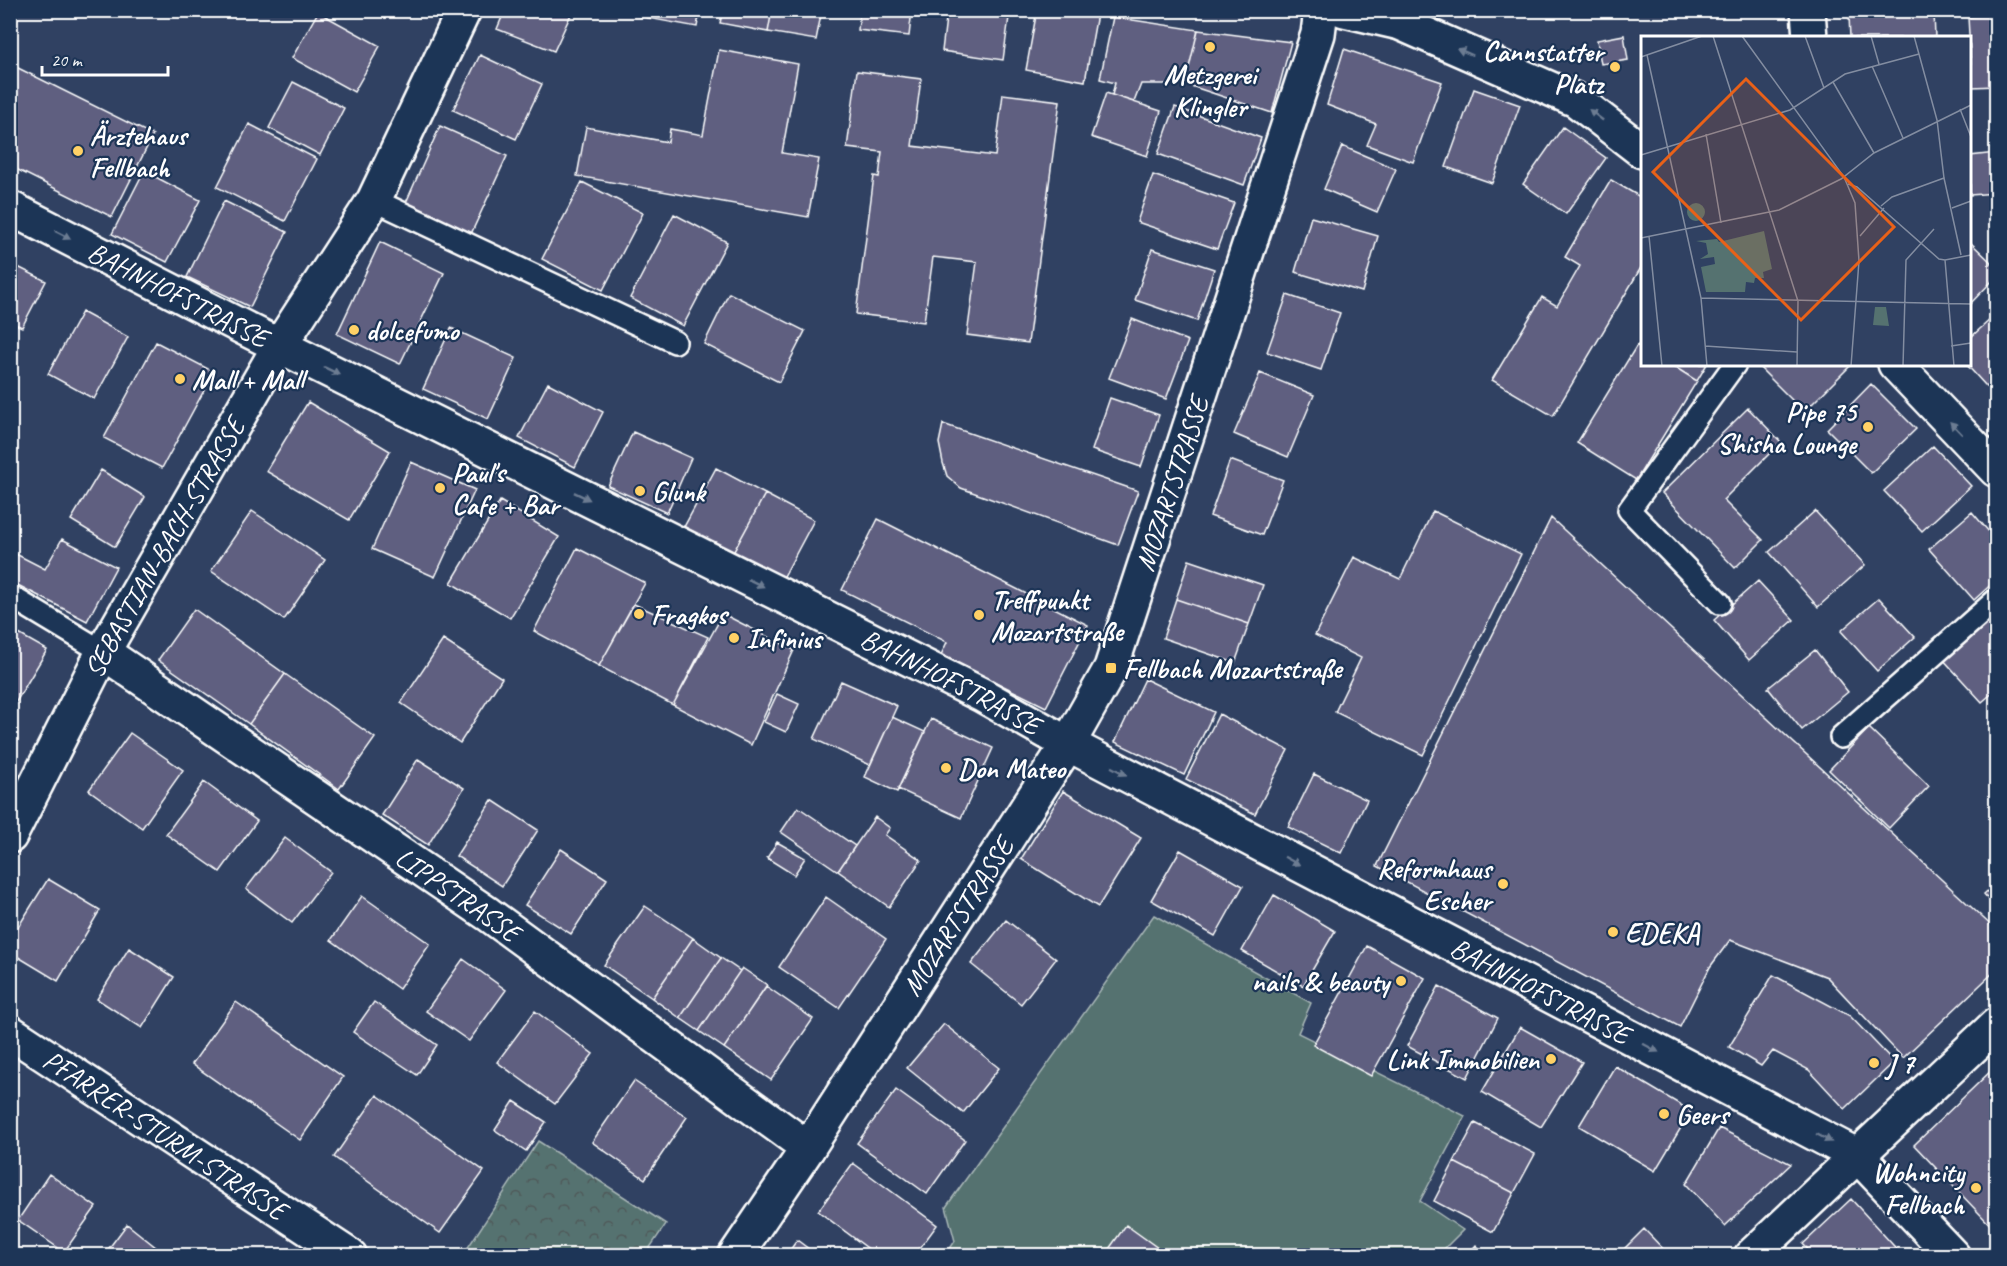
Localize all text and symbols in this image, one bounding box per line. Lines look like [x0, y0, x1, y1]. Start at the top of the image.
place label: Cannstatter Platz [1483, 34, 1606, 101]
inset map [1641, 36, 1971, 366]
scale bar [42, 39, 168, 77]
marker: Metzgerei Klingler [1203, 40, 1217, 54]
one-way arrow [1456, 46, 1474, 56]
text: 20 m [51, 49, 84, 71]
place label: Metzgerei Klingler [1164, 57, 1260, 124]
marker: Cannstatter Platz [1608, 60, 1622, 74]
one-way arrow [1589, 110, 1604, 122]
place label: Ärztehaus Fellbach [90, 118, 190, 185]
marker: Ärztehaus Fellbach [71, 144, 85, 158]
one-way arrow [54, 230, 71, 240]
street label: BAHNHOFSTRASSE [82, 234, 277, 357]
place label: dolcefumo [366, 313, 460, 348]
marker: dolcefumo [347, 323, 361, 337]
place label: Mall + Mall [192, 362, 309, 397]
one-way arrow [323, 366, 341, 376]
marker: Mall + Mall [173, 372, 187, 386]
street label: MOZARTSTRASSE [1127, 389, 1217, 575]
place label: Pipe 75 Shisha Lounge [1717, 394, 1859, 461]
street label: SEBASTIAN-BACH-STRASSE [76, 408, 254, 683]
marker: Pipe 75 Shisha Lounge [1861, 420, 1875, 434]
one-way arrow [1949, 420, 1963, 435]
place label: Paul's Cafe + Bar [452, 455, 562, 522]
place label: Glunk [652, 474, 707, 509]
marker: Paul's Cafe + Bar [433, 481, 447, 495]
marker: Glunk [633, 484, 647, 498]
one-way arrow [573, 491, 590, 501]
one-way arrow [748, 578, 765, 588]
place label: Treffpunkt Mozartstraße [991, 582, 1125, 649]
place label: Fragkos [651, 597, 730, 632]
marker: Fragkos [632, 607, 646, 621]
marker: Treffpunkt Mozartstraße [972, 608, 986, 622]
place label: Infinius [746, 621, 825, 656]
street label: BAHNHOFSTRASSE [855, 621, 1049, 744]
marker: Infinius [727, 631, 741, 645]
place label: Fellbach Mozartstraße [1123, 651, 1344, 686]
marker: Fellbach Mozartstraße [1104, 661, 1118, 675]
place label: Don Mateo [958, 751, 1067, 786]
marker: Don Mateo [939, 761, 953, 775]
one-way arrow [1111, 766, 1128, 776]
street label: MOZARTSTRASSE [894, 828, 1023, 1002]
street label: LIPPSTRASSE [389, 839, 530, 952]
place label: Reformhaus Escher [1377, 851, 1494, 918]
one-way arrow [1284, 856, 1301, 866]
marker: Reformhaus Escher [1496, 877, 1510, 891]
place label: EDEKA [1625, 915, 1701, 950]
marker: EDEKA [1606, 925, 1620, 939]
street label: BAHNHOFSTRASSE [1445, 930, 1639, 1053]
place label: nails & beauty [1252, 964, 1392, 999]
marker: nails & beauty [1394, 974, 1408, 988]
street label: PFARRER-STURM-STRASSE [37, 1042, 296, 1230]
place label: Link Immobilien [1387, 1042, 1540, 1077]
one-way arrow [1643, 1043, 1660, 1053]
place label: J 7 [1884, 1046, 1917, 1081]
marker: Link Immobilien [1544, 1052, 1558, 1066]
marker: J 7 [1867, 1056, 1881, 1070]
place label: Geers [1676, 1097, 1732, 1132]
marker: Geers [1657, 1107, 1671, 1121]
one-way arrow [1816, 1134, 1833, 1143]
place label: Wohncity Fellbach [1873, 1155, 1966, 1222]
marker: Wohncity Fellbach [1969, 1181, 1983, 1195]

